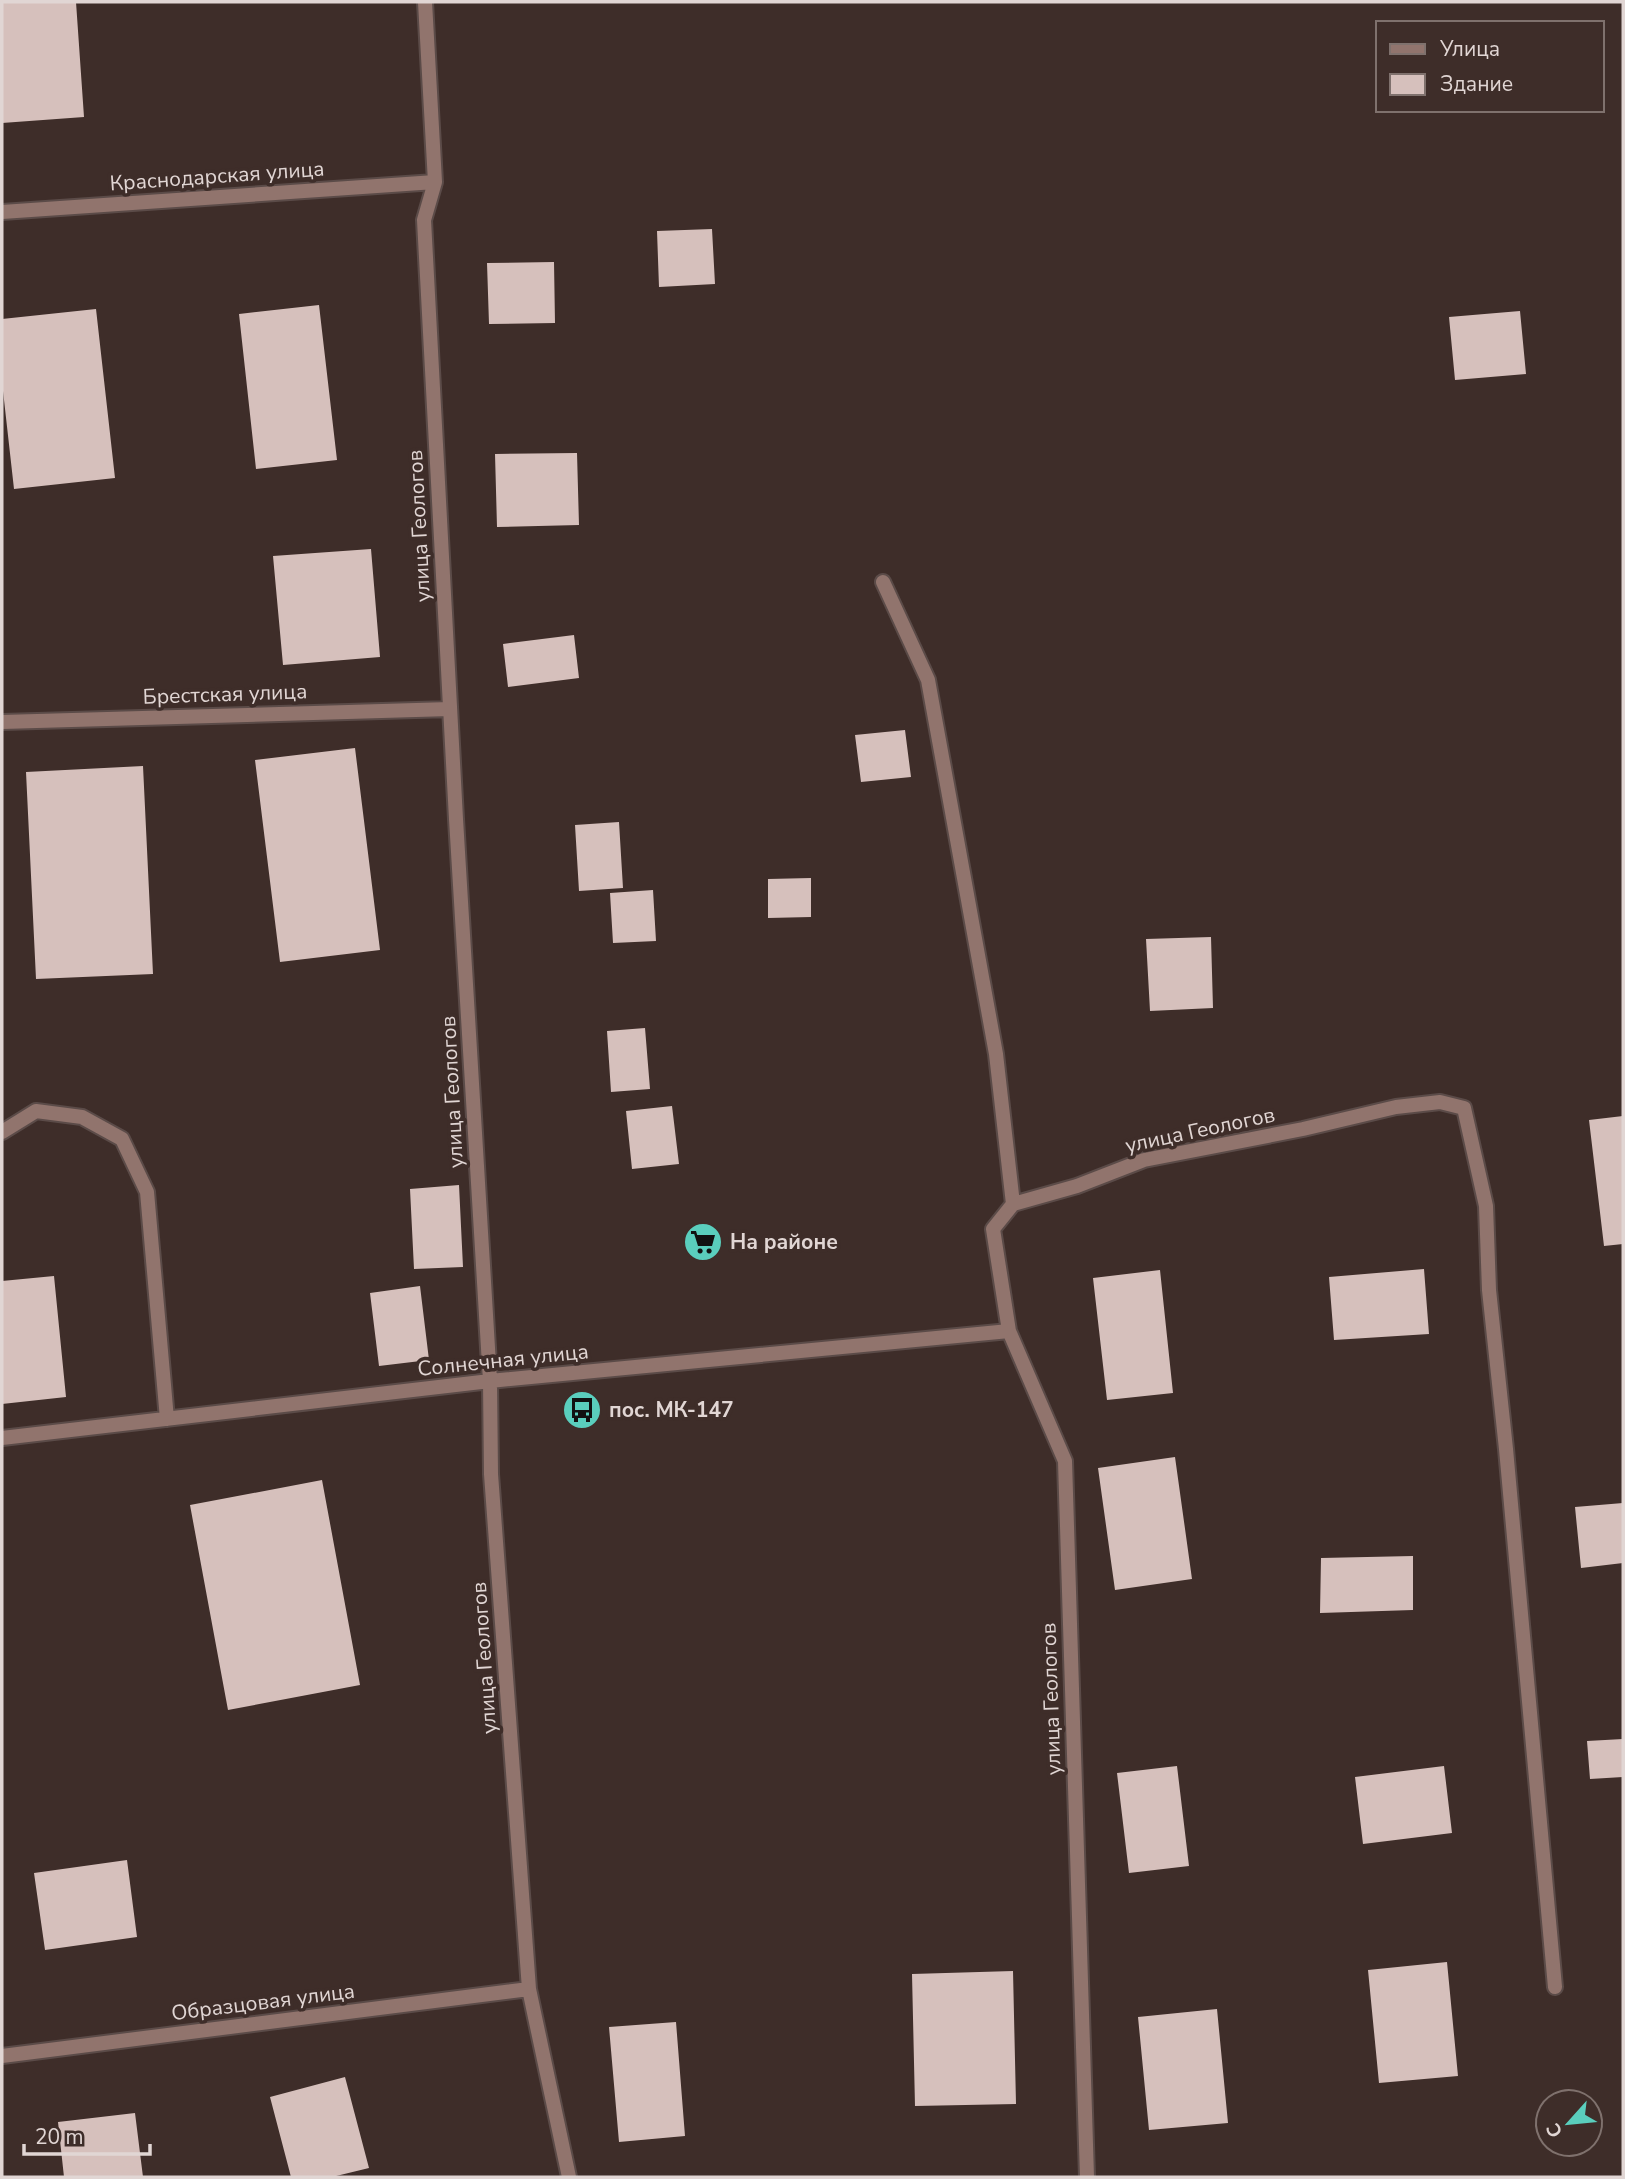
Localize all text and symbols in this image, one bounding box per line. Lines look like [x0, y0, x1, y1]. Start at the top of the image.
legend [1376, 21, 1604, 112]
text: Улица [1439, 35, 1500, 63]
text: Здание [1440, 70, 1513, 98]
street label: Краснодарская улица [109, 155, 325, 197]
street label: улица Геологов [401, 449, 437, 603]
street label: Брестская улица [142, 677, 308, 711]
street label: улица Геологов [434, 1015, 470, 1169]
street label: улица Геологов [1123, 1100, 1277, 1160]
supermarket icon: На районе [682, 1221, 724, 1263]
place label: На районе [730, 1228, 838, 1256]
street label: Солнечная улица [416, 1337, 590, 1383]
bus stop icon: пос. МК-147 [561, 1389, 603, 1431]
place label: пос. МК-147 [609, 1396, 734, 1424]
street label: улица Геологов [465, 1581, 503, 1735]
street label: улица Геологов [1034, 1622, 1068, 1776]
street label: Образцовая улица [170, 1977, 356, 2027]
north arrow [1534, 2088, 1604, 2158]
scale bar [24, 2112, 150, 2156]
text: С [1540, 2119, 1569, 2142]
text: 20 m [35, 2123, 84, 2151]

